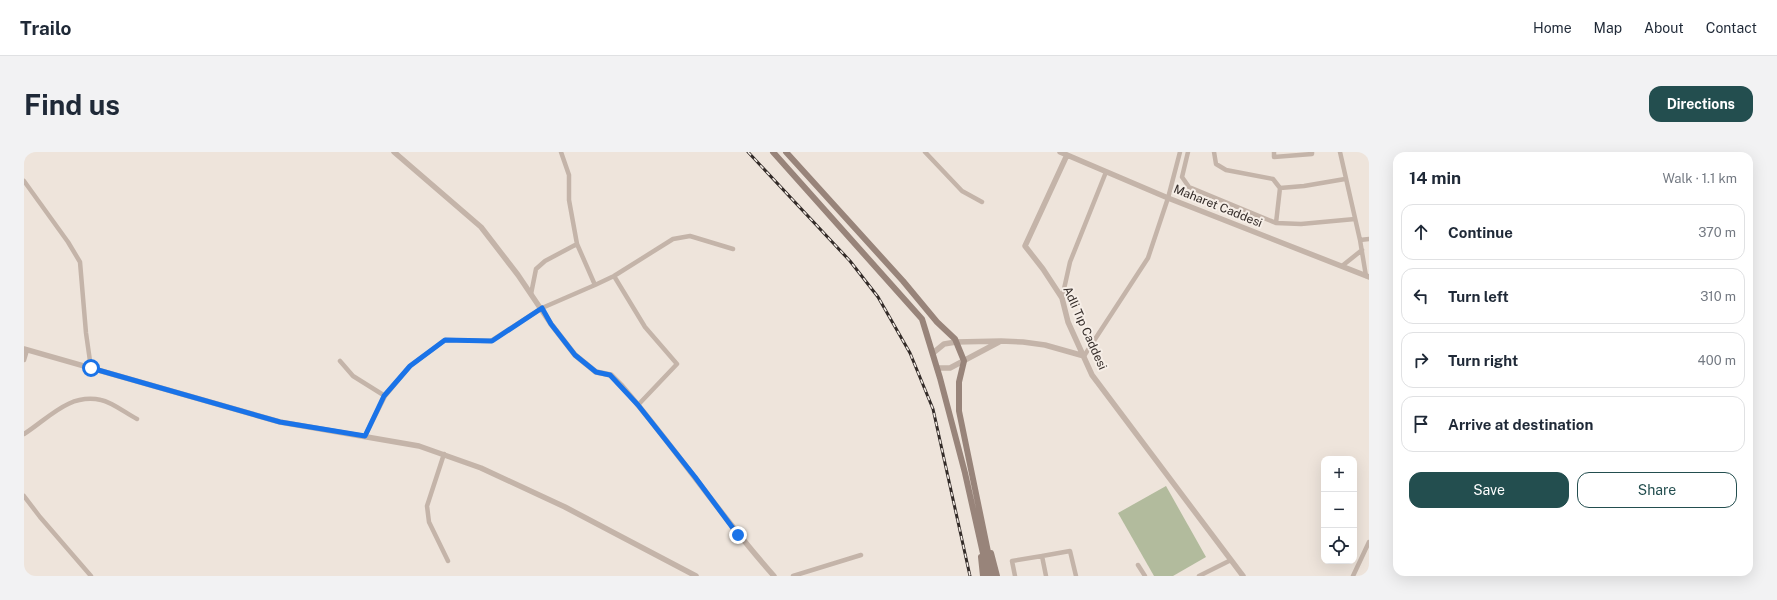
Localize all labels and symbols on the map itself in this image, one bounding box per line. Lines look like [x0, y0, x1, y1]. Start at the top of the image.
street label: Maharet Caddesi [1172, 182, 1264, 230]
street label: Adli Tıp Caddesi [1060, 284, 1110, 372]
route start [82, 359, 100, 377]
route end [729, 526, 747, 544]

